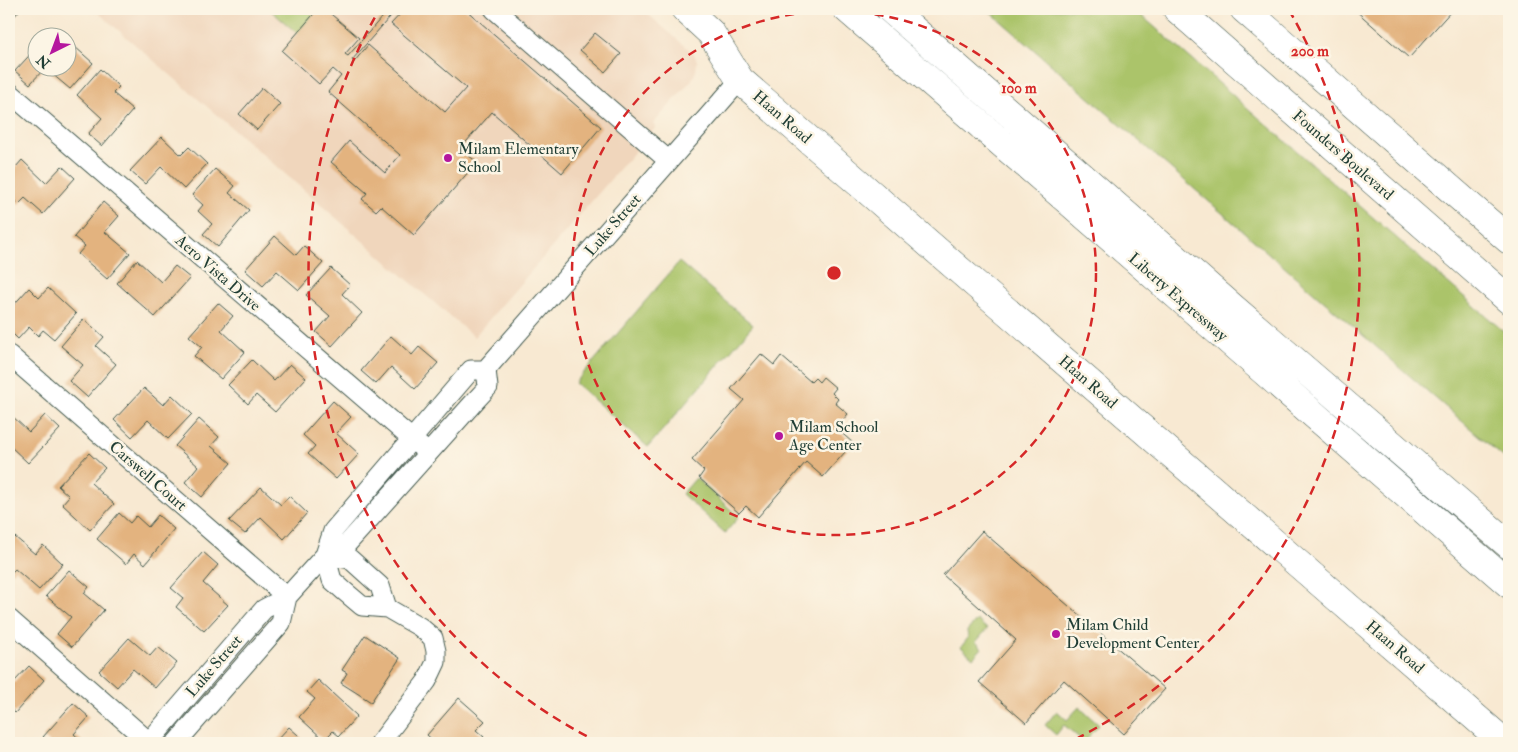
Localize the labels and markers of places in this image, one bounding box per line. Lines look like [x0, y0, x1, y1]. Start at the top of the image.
place label: Milam Elementary School [458, 139, 579, 177]
marker: Milam Elementary School [442, 152, 454, 164]
centre of rings [825, 264, 843, 282]
place label: Milam School Age Center [788, 417, 878, 455]
marker: Milam School Age Center [773, 430, 785, 442]
place label: Milam Child Development Center [1066, 615, 1199, 654]
marker: Milam Child Development Center [1050, 628, 1062, 640]

